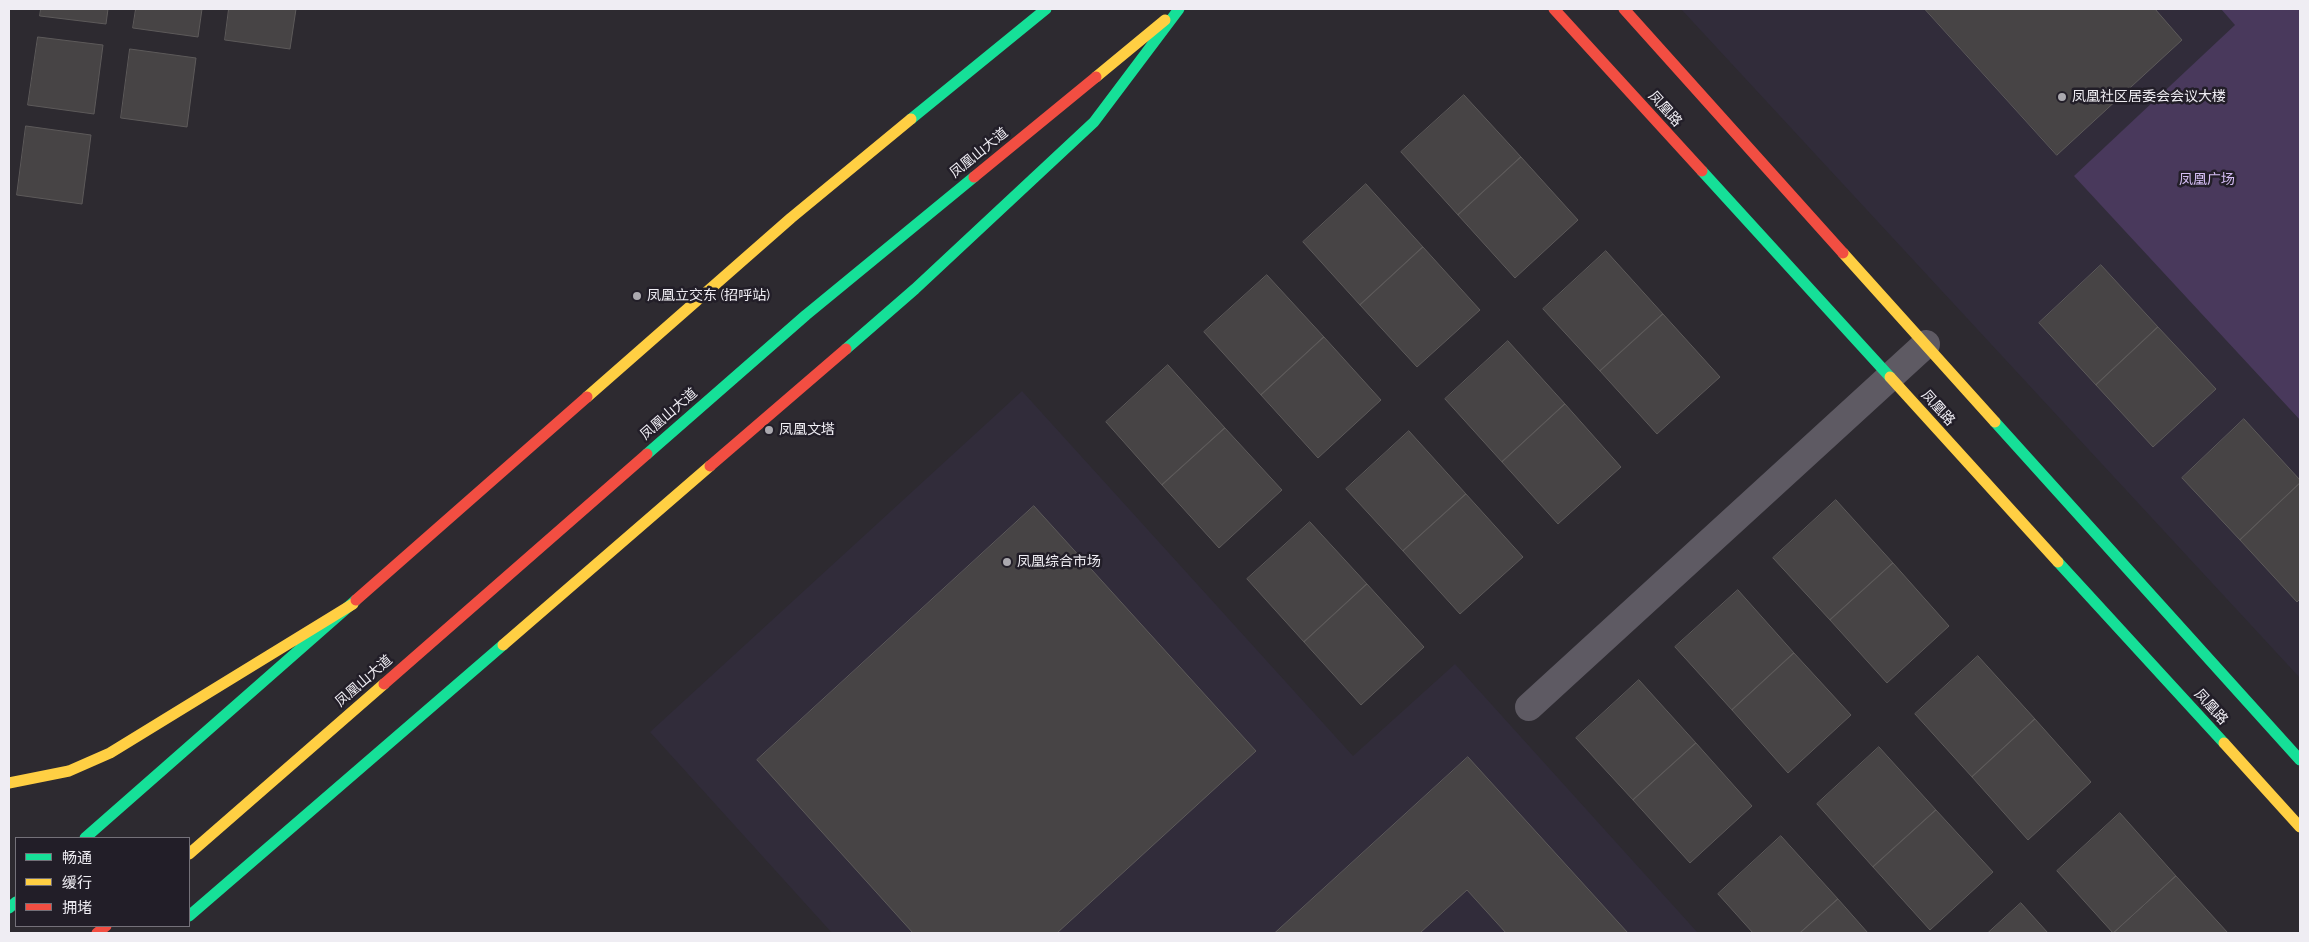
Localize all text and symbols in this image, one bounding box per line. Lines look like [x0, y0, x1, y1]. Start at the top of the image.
street label: 凤凰路 [1645, 88, 1685, 130]
place label: 凤凰社区居委会会议大楼 [2072, 89, 2226, 105]
marker: 凤凰社区居委会会议大楼 [2056, 91, 2068, 103]
street label: 凤凰山大道 [947, 124, 1011, 182]
park label: 凤凰广场 [2179, 172, 2235, 188]
place label: 凤凰立交东 (招呼站) [647, 288, 770, 304]
marker: 凤凰立交东 (招呼站) [631, 290, 643, 302]
street label: 凤凰山大道 [637, 385, 701, 443]
street label: 凤凰路 [1918, 387, 1958, 429]
place label: 凤凰文塔 [779, 422, 835, 438]
marker: 凤凰文塔 [763, 424, 775, 436]
place label: 凤凰综合市场 [1017, 554, 1101, 570]
marker: 凤凰综合市场 [1001, 556, 1013, 568]
street label: 凤凰山大道 [332, 652, 396, 710]
street label: 凤凰路 [2191, 686, 2231, 728]
legend [15, 837, 190, 927]
text: 畅通 [62, 849, 92, 867]
text: 缓行 [62, 874, 92, 892]
text: 拥堵 [62, 899, 92, 917]

